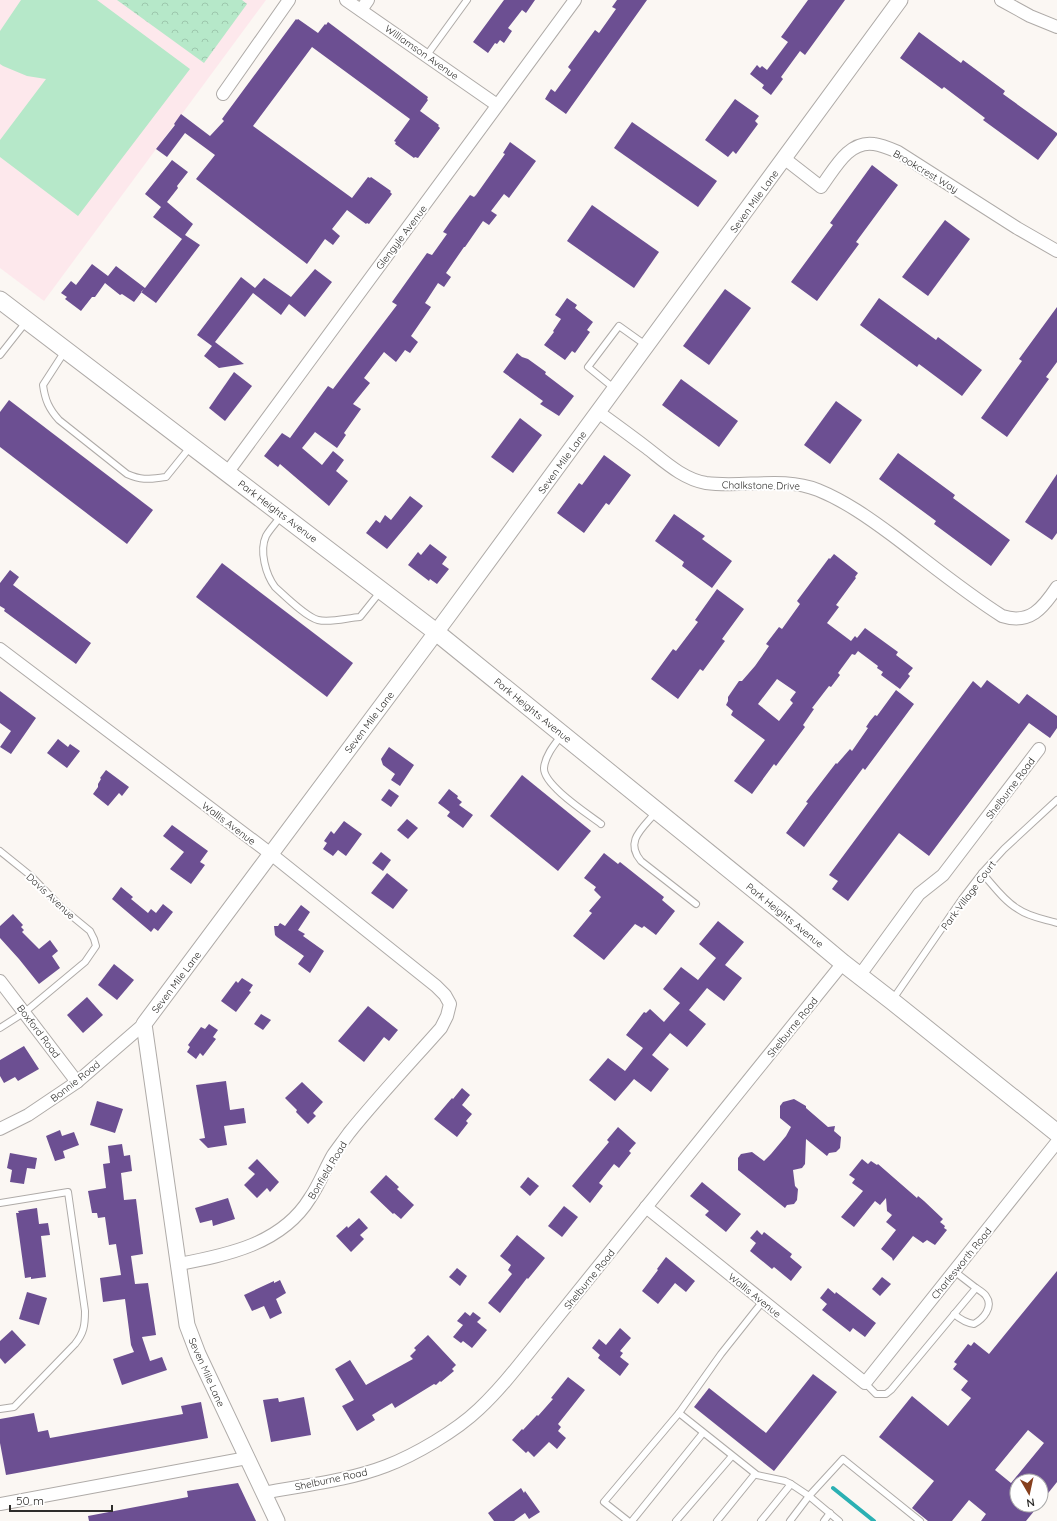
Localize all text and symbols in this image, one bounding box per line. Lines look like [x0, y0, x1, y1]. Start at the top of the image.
street label: Williamson Avenue [382, 22, 461, 83]
street label: Brookcrest Way [891, 147, 961, 196]
street label: Seven Mile Lane [727, 167, 782, 235]
street label: Glengyle Avenue [373, 202, 430, 272]
street label: Seven Mile Lane [535, 428, 590, 496]
street label: Park Heights Avenue [235, 477, 320, 546]
street label: Chalkstone Drive [722, 478, 801, 493]
street label: Park Heights Avenue [491, 675, 574, 746]
street label: Seven Mile Lane [342, 688, 397, 756]
street label: Shelburne Road [983, 755, 1038, 822]
street label: Wallis Avenue [199, 799, 258, 848]
street label: Park Village Court [938, 858, 999, 932]
street label: Davis Avenue [23, 870, 78, 923]
street label: Park Heights Avenue [743, 880, 826, 951]
street label: Seven Mile Lane [149, 948, 204, 1016]
street label: Shelburne Road [764, 995, 821, 1060]
street label: Boxford Road [14, 1002, 63, 1061]
street label: Bonnie Road [48, 1058, 103, 1105]
street label: Bonfield Road [305, 1139, 350, 1202]
street label: Charlesworth Road [928, 1225, 994, 1302]
street label: Shelburne Road [561, 1247, 618, 1312]
street label: Wallis Avenue [726, 1270, 784, 1321]
street label: Seven Mile Lane [185, 1336, 228, 1409]
street label: Shelburne Road [294, 1465, 369, 1494]
north arrow [1009, 1473, 1049, 1513]
scale bar [10, 1487, 112, 1513]
text: 50 m [16, 1493, 44, 1508]
text: N [1025, 1495, 1036, 1510]

